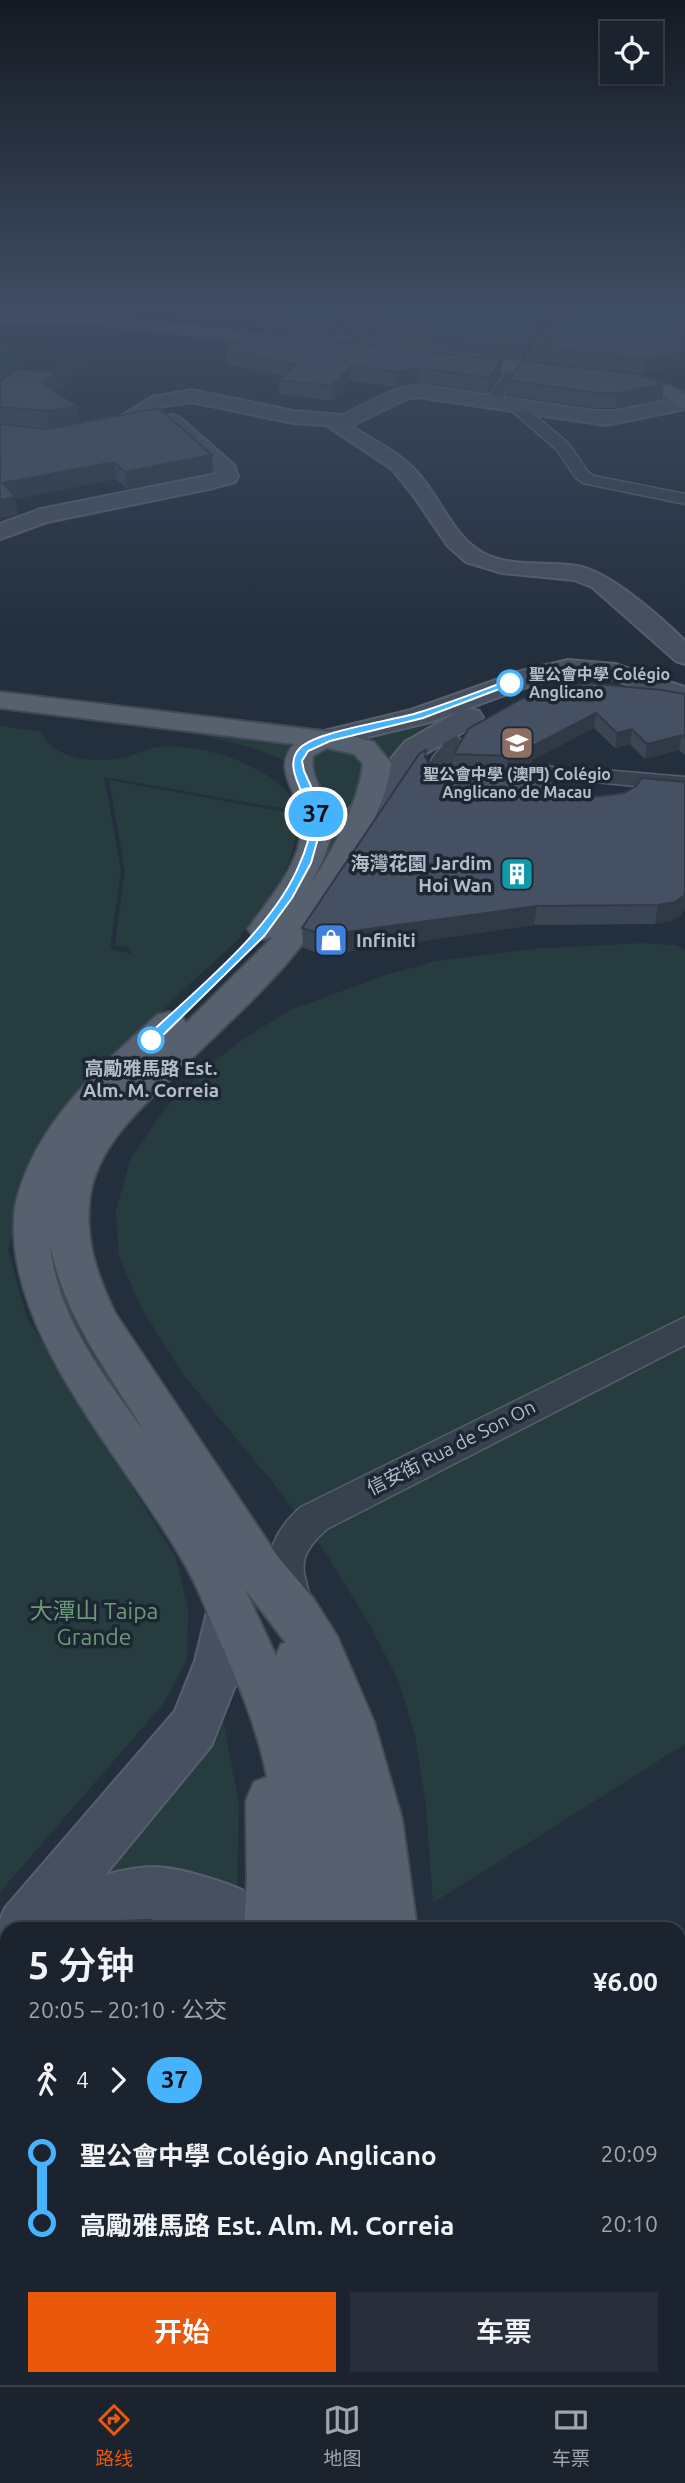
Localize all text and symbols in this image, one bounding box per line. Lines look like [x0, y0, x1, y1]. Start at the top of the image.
map controls [600, 21, 663, 84]
button: locate [600, 21, 663, 84]
place label: 聖公會中學 Colégio Anglicano [529, 665, 670, 701]
marker: 聖公會中學 Colégio Anglicano [497, 670, 523, 696]
school or university icon: 聖公會中學 (澳門) Colégio Anglicano de Macau [498, 724, 536, 762]
place label: 聖公會中學 (澳門) Colégio Anglicano de Macau [423, 765, 611, 801]
line badge: 37 [284, 791, 348, 837]
text: 37 [302, 800, 330, 827]
place label: 海灣花園 Jardim Hoi Wan [351, 852, 492, 896]
building icon: 海灣花園 Jardim Hoi Wan [498, 855, 536, 893]
shop icon: Infiniti [312, 921, 350, 959]
place label: Infiniti [356, 929, 416, 951]
marker: 高勵雅馬路 Est. Alm. M. Correia [138, 1027, 164, 1053]
place label: 高勵雅馬路 Est. Alm. M. Correia [83, 1057, 219, 1101]
street label: 信安街 Rua de Son On [363, 1395, 539, 1499]
park label: 大潭山 Taipa Grande [30, 1598, 158, 1649]
text: 5 分钟 [28, 1944, 134, 1986]
text: ¥6.00 [593, 1967, 658, 1996]
text: 20:05 – 20:10 · 公交 [28, 1997, 227, 2022]
icon: walk [28, 2061, 66, 2099]
icon: forward [99, 2061, 137, 2099]
text: 37 [161, 2066, 188, 2093]
text: 4 [76, 2067, 89, 2092]
text: 聖公會中學 Colégio Anglicano [80, 2141, 437, 2170]
text: 20:09 [600, 2141, 658, 2166]
text: 高勵雅馬路 Est. Alm. M. Correia [80, 2211, 454, 2240]
text: 20:10 [600, 2211, 658, 2236]
button: 开始 [28, 2292, 336, 2372]
button: 车票 [350, 2292, 658, 2372]
tab: 路线 [95, 2401, 133, 2470]
tab: 地图 [323, 2401, 362, 2470]
tab: 车票 [552, 2401, 590, 2470]

